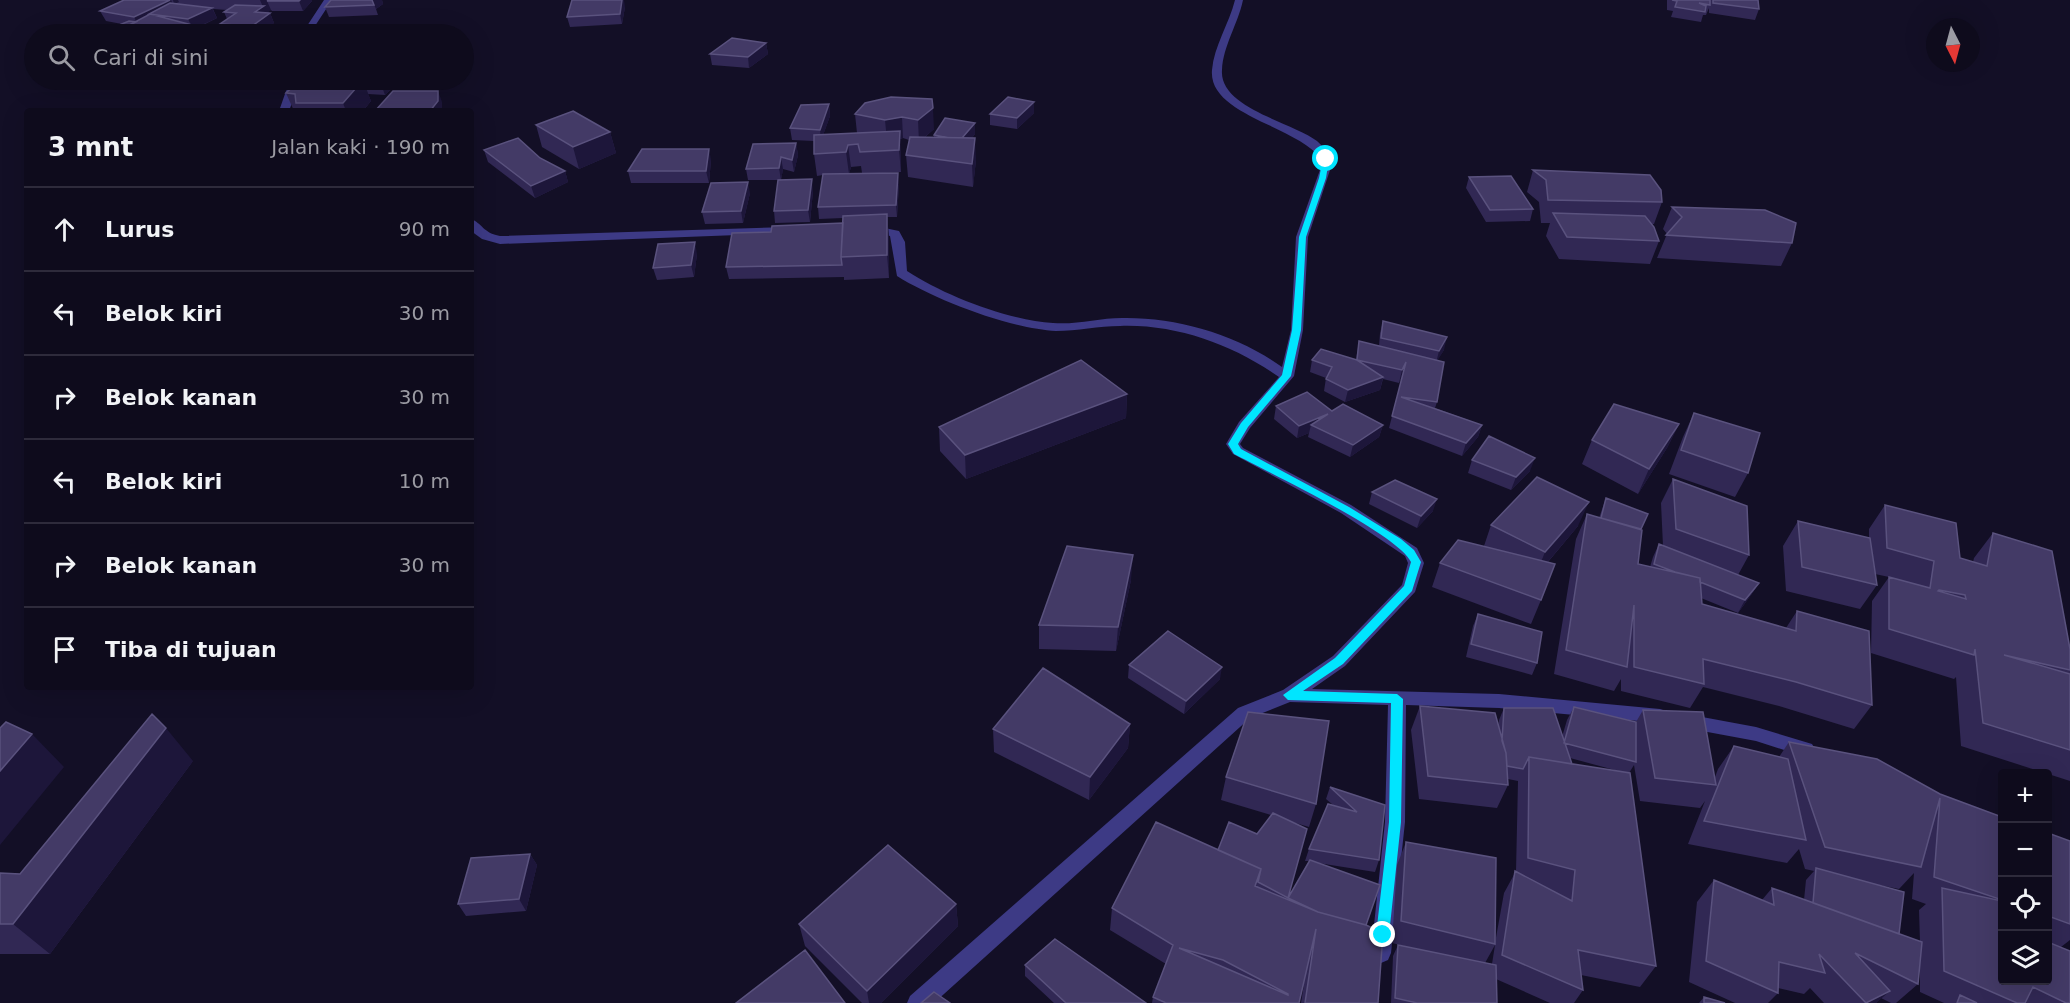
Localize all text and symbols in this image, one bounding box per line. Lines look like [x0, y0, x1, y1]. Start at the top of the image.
north arrow [1926, 18, 1980, 72]
search box [24, 24, 474, 90]
icon: search [45, 41, 78, 74]
text: Cari di sini [93, 45, 209, 70]
text: 3 mnt [48, 132, 133, 162]
text: Jalan kaki · 190 m [271, 135, 450, 159]
route start [1312, 145, 1338, 171]
icon: ahead [48, 213, 81, 246]
text: Lurus [105, 217, 174, 242]
text: 90 m [399, 217, 450, 241]
icon: left [48, 297, 81, 330]
text: Belok kiri [105, 301, 222, 326]
text: 30 m [399, 301, 450, 325]
icon: right [48, 381, 81, 414]
text: Belok kanan [105, 385, 257, 410]
text: 30 m [399, 385, 450, 409]
icon: left [48, 465, 81, 498]
text: Belok kiri [105, 469, 222, 494]
text: 10 m [399, 469, 450, 493]
icon: right [48, 549, 81, 582]
text: Belok kanan [105, 553, 257, 578]
text: 30 m [399, 553, 450, 577]
icon: arrive [48, 633, 81, 666]
text: Tiba di tujuan [105, 637, 277, 662]
map controls [1998, 769, 2052, 985]
button: + [1998, 769, 2052, 823]
button: − [1998, 823, 2052, 877]
button: locate [1998, 877, 2052, 931]
route end [1369, 921, 1395, 947]
button: layers [1998, 931, 2052, 985]

